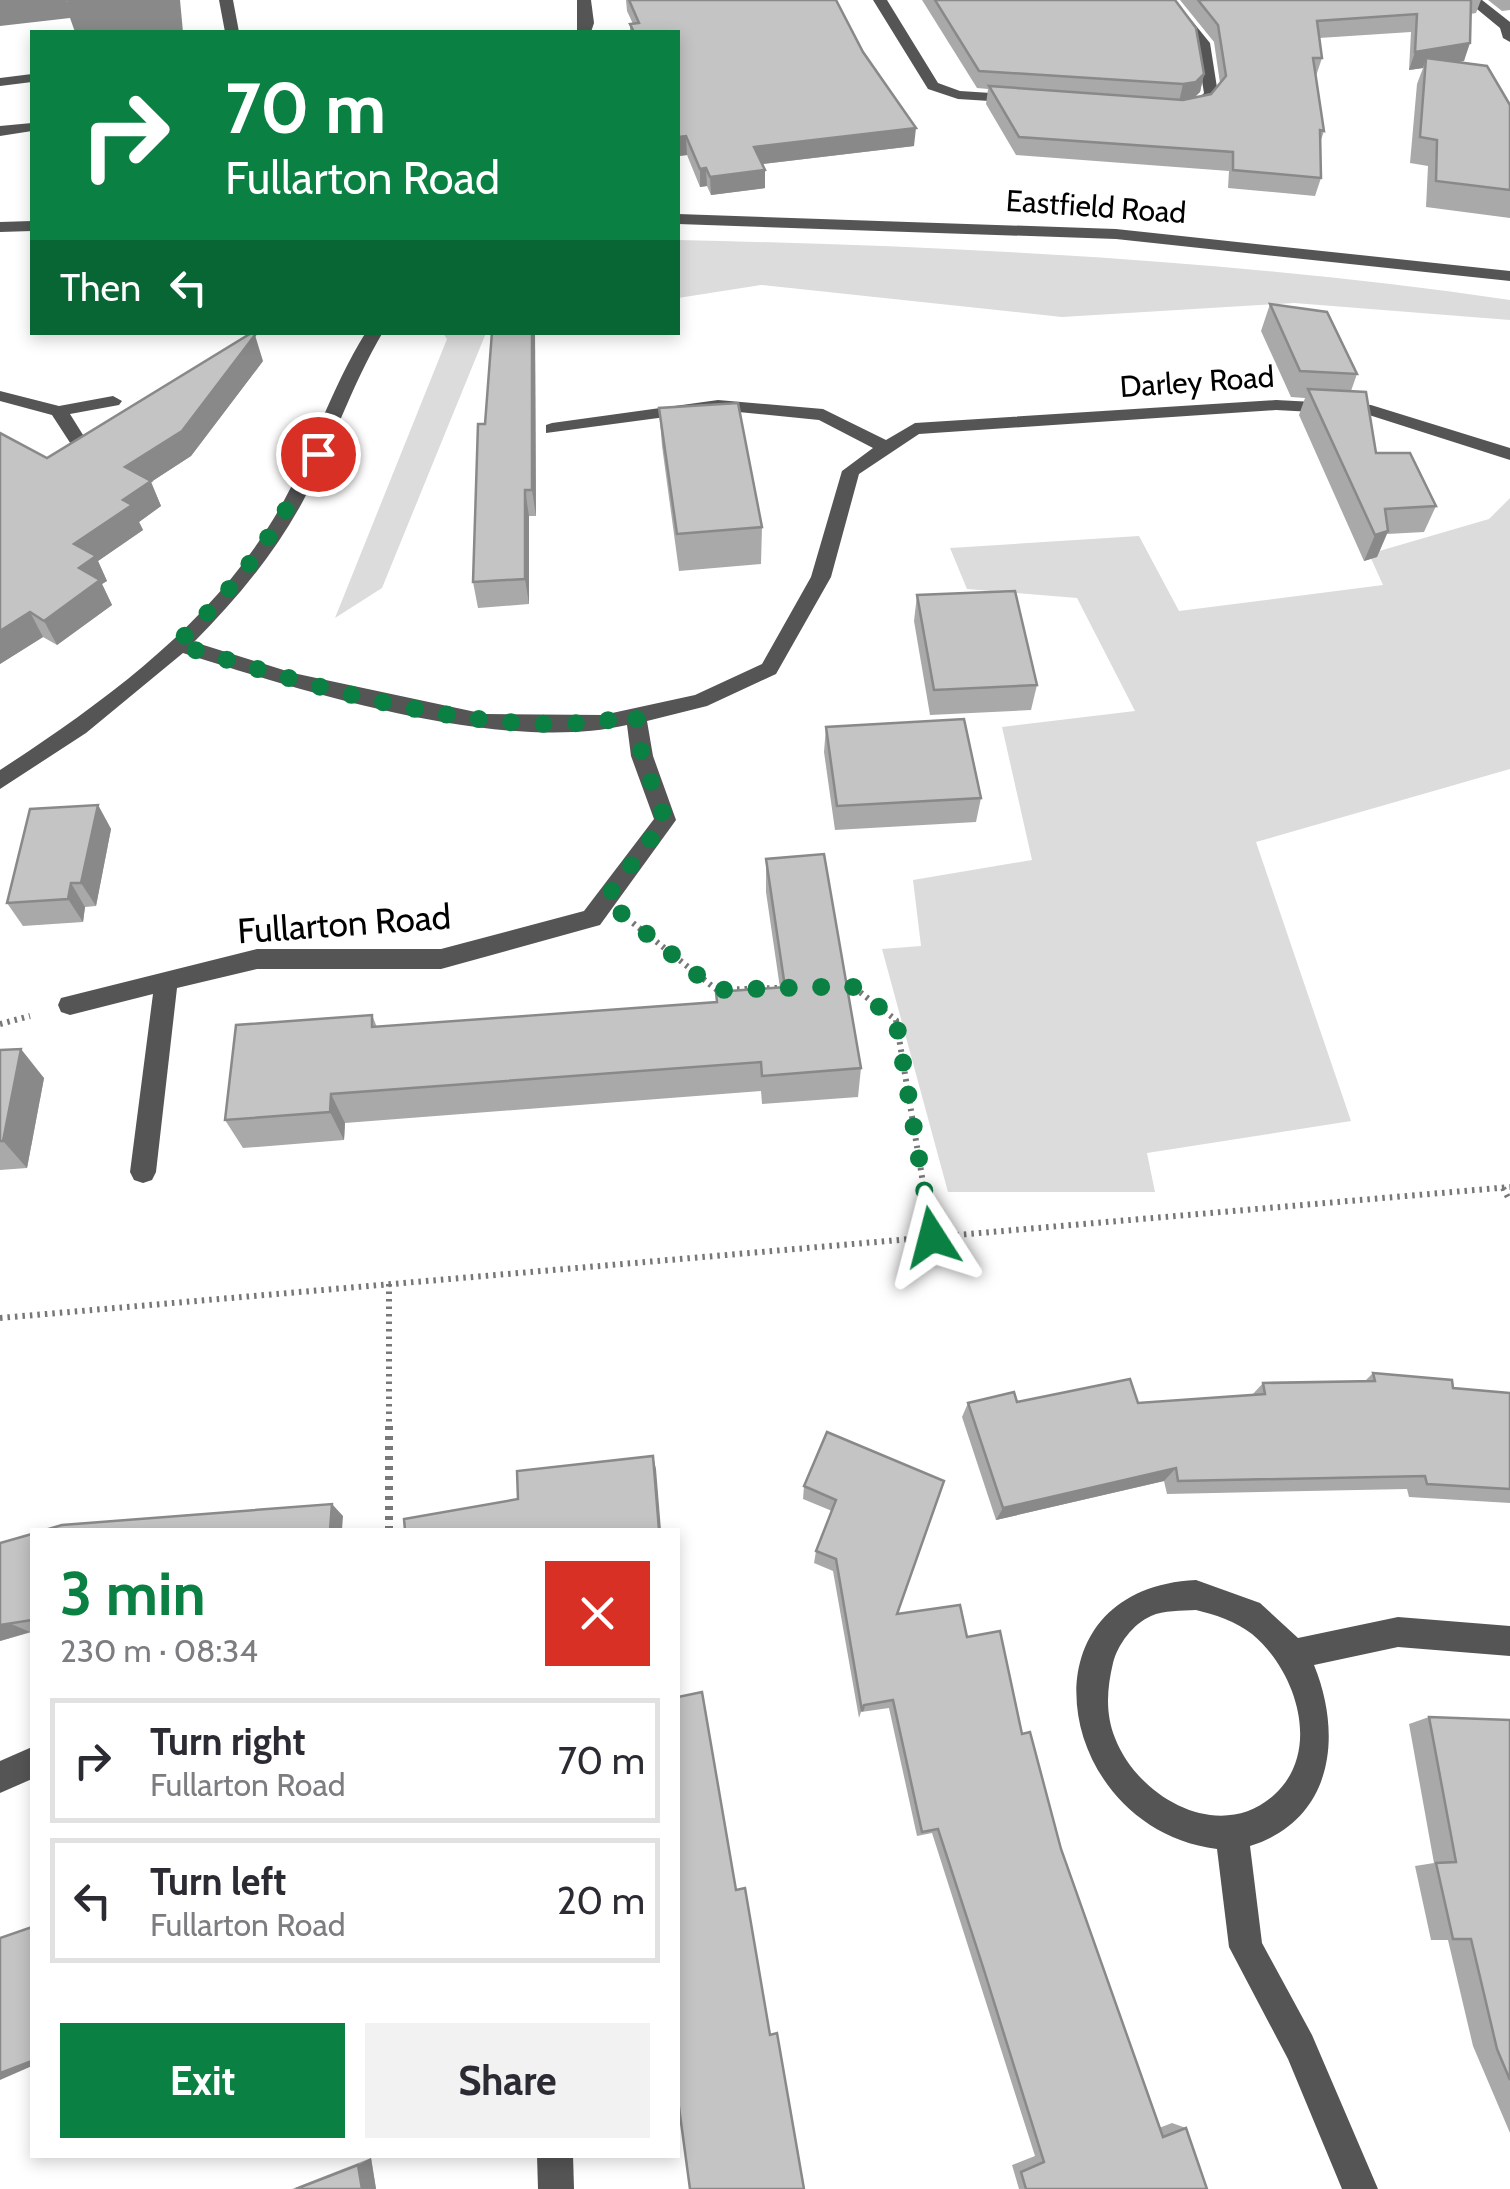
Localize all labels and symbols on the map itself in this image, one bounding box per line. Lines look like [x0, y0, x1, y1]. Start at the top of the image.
street label: Eastfield Road [1005, 182, 1187, 231]
street label: Darley Road [1119, 358, 1275, 405]
pin [276, 412, 361, 497]
street label: Fullarton Road [236, 895, 452, 952]
position arrow [880, 1185, 984, 1289]

